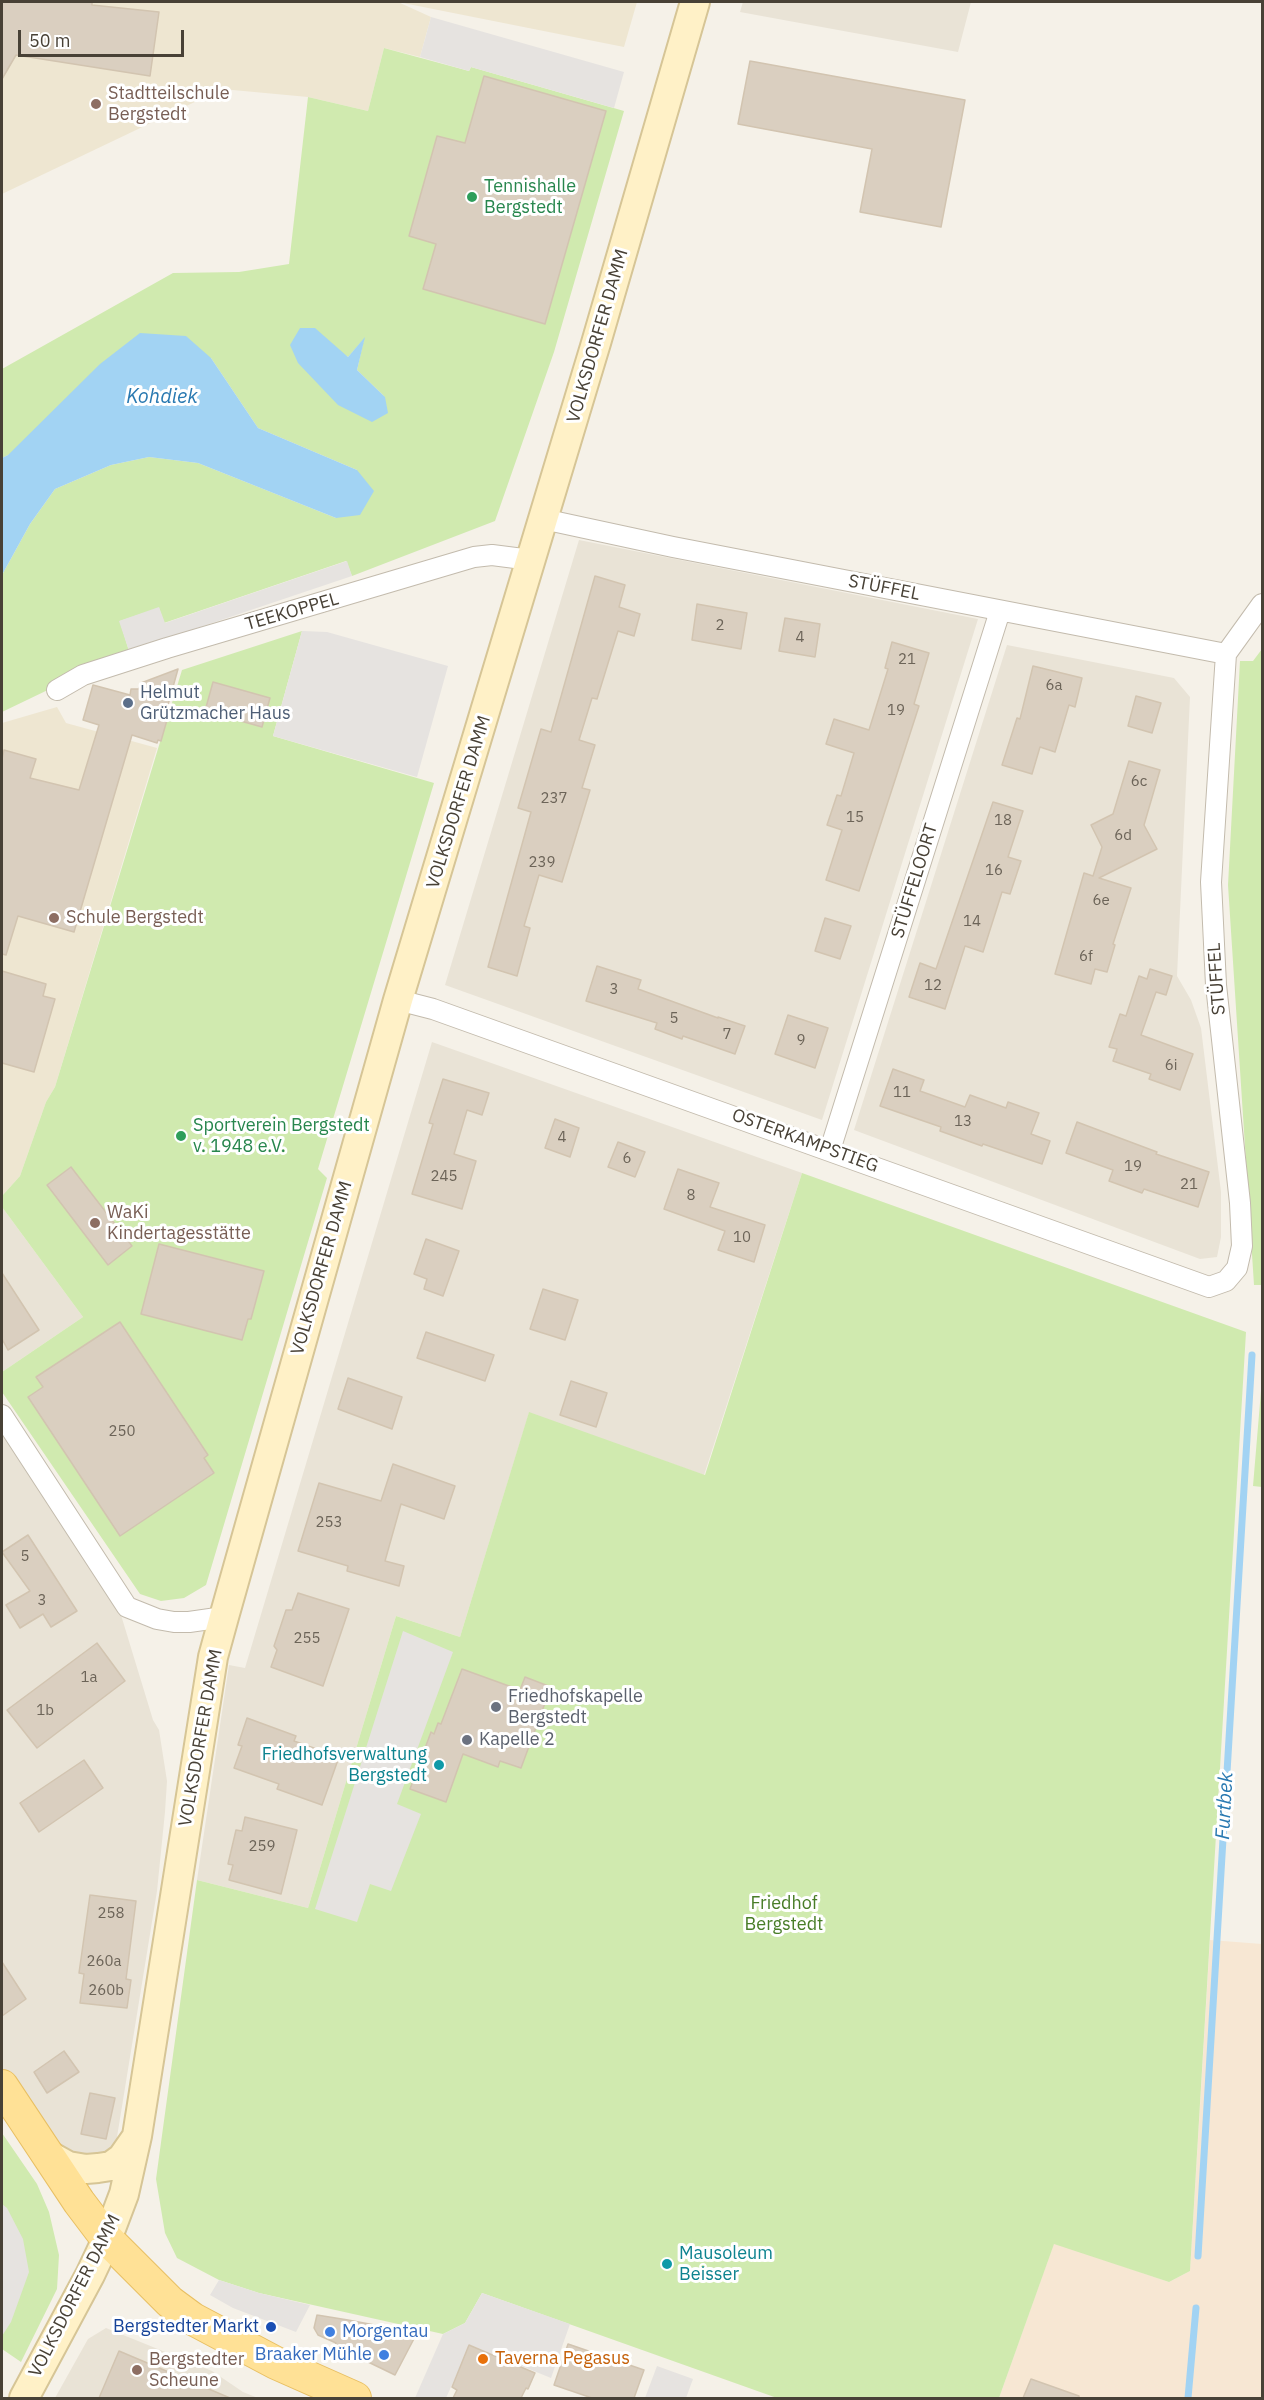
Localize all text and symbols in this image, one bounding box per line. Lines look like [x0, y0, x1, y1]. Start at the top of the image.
scale bar [21, 18, 188, 56]
text: 50 m [29, 29, 71, 52]
place label: Stadtteilschule Bergstedt [108, 83, 230, 125]
marker: Stadtteilschule Bergstedt [89, 97, 103, 111]
place label: Tennishalle Bergstedt [484, 176, 576, 219]
marker: Tennishalle Bergstedt [465, 190, 479, 204]
street label: VOLKSDORFER DAMM [563, 247, 633, 425]
water label: Kohdiek [126, 385, 198, 409]
street label: STÜFFEL [846, 570, 922, 606]
street label: TEEKOPPEL [243, 588, 341, 636]
house number: 2 [716, 617, 724, 635]
house number: 4 [796, 629, 804, 647]
house number: 21 [898, 651, 916, 669]
house number: 6a [1045, 677, 1063, 695]
place label: Helmut Grützmacher Haus [140, 682, 291, 724]
marker: Helmut Grützmacher Haus [121, 696, 135, 710]
house number: 19 [887, 702, 905, 720]
street label: VOLKSDORFER DAMM [422, 713, 496, 891]
house number: 6c [1131, 773, 1147, 791]
house number: 237 [541, 790, 567, 808]
house number: 15 [846, 809, 864, 827]
house number: 18 [994, 812, 1012, 830]
street label: STÜFFELOORT [887, 821, 943, 941]
house number: 6d [1114, 827, 1132, 845]
house number: 239 [529, 854, 555, 872]
house number: 16 [985, 862, 1003, 880]
house number: 6e [1092, 892, 1110, 910]
place label: Schule Bergstedt [66, 907, 204, 929]
marker: Schule Bergstedt [47, 911, 61, 925]
house number: 14 [963, 913, 981, 931]
street label: STÜFFEL [1204, 942, 1230, 1016]
house number: 6f [1079, 948, 1093, 966]
house number: 12 [924, 977, 942, 995]
house number: 3 [610, 981, 618, 999]
house number: 5 [670, 1010, 678, 1028]
house number: 7 [723, 1026, 731, 1044]
house number: 9 [797, 1032, 805, 1050]
house number: 6i [1165, 1057, 1177, 1075]
house number: 11 [893, 1084, 911, 1102]
street label: OSTERKAMPSTIEG [729, 1104, 881, 1178]
house number: 13 [954, 1113, 972, 1131]
place label: Sportverein Bergstedt v. 1948 e.V. [193, 1115, 370, 1158]
marker: Sportverein Bergstedt v. 1948 e.V. [174, 1129, 188, 1143]
house number: 4 [558, 1129, 566, 1147]
house number: 6 [623, 1150, 631, 1168]
house number: 19 [1124, 1158, 1142, 1176]
house number: 245 [431, 1168, 457, 1186]
house number: 21 [1180, 1176, 1198, 1194]
street label: VOLKSDORFER DAMM [287, 1179, 357, 1357]
house number: 8 [687, 1187, 695, 1205]
place label: WaKi Kindertagesstätte [107, 1202, 251, 1244]
marker: WaKi Kindertagesstätte [88, 1216, 102, 1230]
house number: 10 [733, 1229, 751, 1247]
house number: 250 [109, 1423, 135, 1441]
house number: 253 [316, 1514, 342, 1532]
house number: 5 [21, 1548, 29, 1566]
house number: 3 [38, 1592, 46, 1610]
house number: 255 [294, 1630, 320, 1648]
street label: VOLKSDORFER DAMM [175, 1648, 227, 1828]
house number: 1a [80, 1669, 98, 1687]
place label: Friedhofskapelle Bergstedt [508, 1686, 643, 1728]
marker: Friedhofskapelle Bergstedt [489, 1700, 503, 1714]
house number: 1b [36, 1702, 54, 1720]
place label: Kapelle 2 [479, 1729, 555, 1751]
marker: Kapelle 2 [460, 1733, 474, 1747]
place label: Friedhofsverwaltung Bergstedt [262, 1744, 427, 1786]
marker: Friedhofsverwaltung Bergstedt [432, 1758, 446, 1772]
water label: Furtbek [1211, 1772, 1239, 1840]
house number: 259 [249, 1838, 275, 1856]
park label: Friedhof Bergstedt [745, 1893, 823, 1936]
house number: 258 [98, 1905, 124, 1923]
house number: 260a [86, 1953, 122, 1971]
house number: 260b [88, 1982, 124, 2000]
street label: VOLKSDORFER DAMM [25, 2211, 125, 2381]
place label: Mausoleum Beisser [679, 2243, 773, 2286]
marker: Mausoleum Beisser [660, 2257, 674, 2271]
place label: Bergstedter Markt [113, 2316, 259, 2338]
marker: Bergstedter Markt [264, 2320, 278, 2334]
place label: Morgentau [342, 2321, 429, 2343]
marker: Morgentau [323, 2325, 337, 2339]
place label: Braaker Mühle [255, 2344, 372, 2366]
marker: Braaker Mühle [377, 2348, 391, 2362]
place label: Taverna Pegasus [495, 2348, 630, 2370]
place label: Bergstedter Scheune [149, 2349, 244, 2392]
marker: Taverna Pegasus [476, 2352, 490, 2366]
marker: Bergstedter Scheune [130, 2363, 144, 2377]

